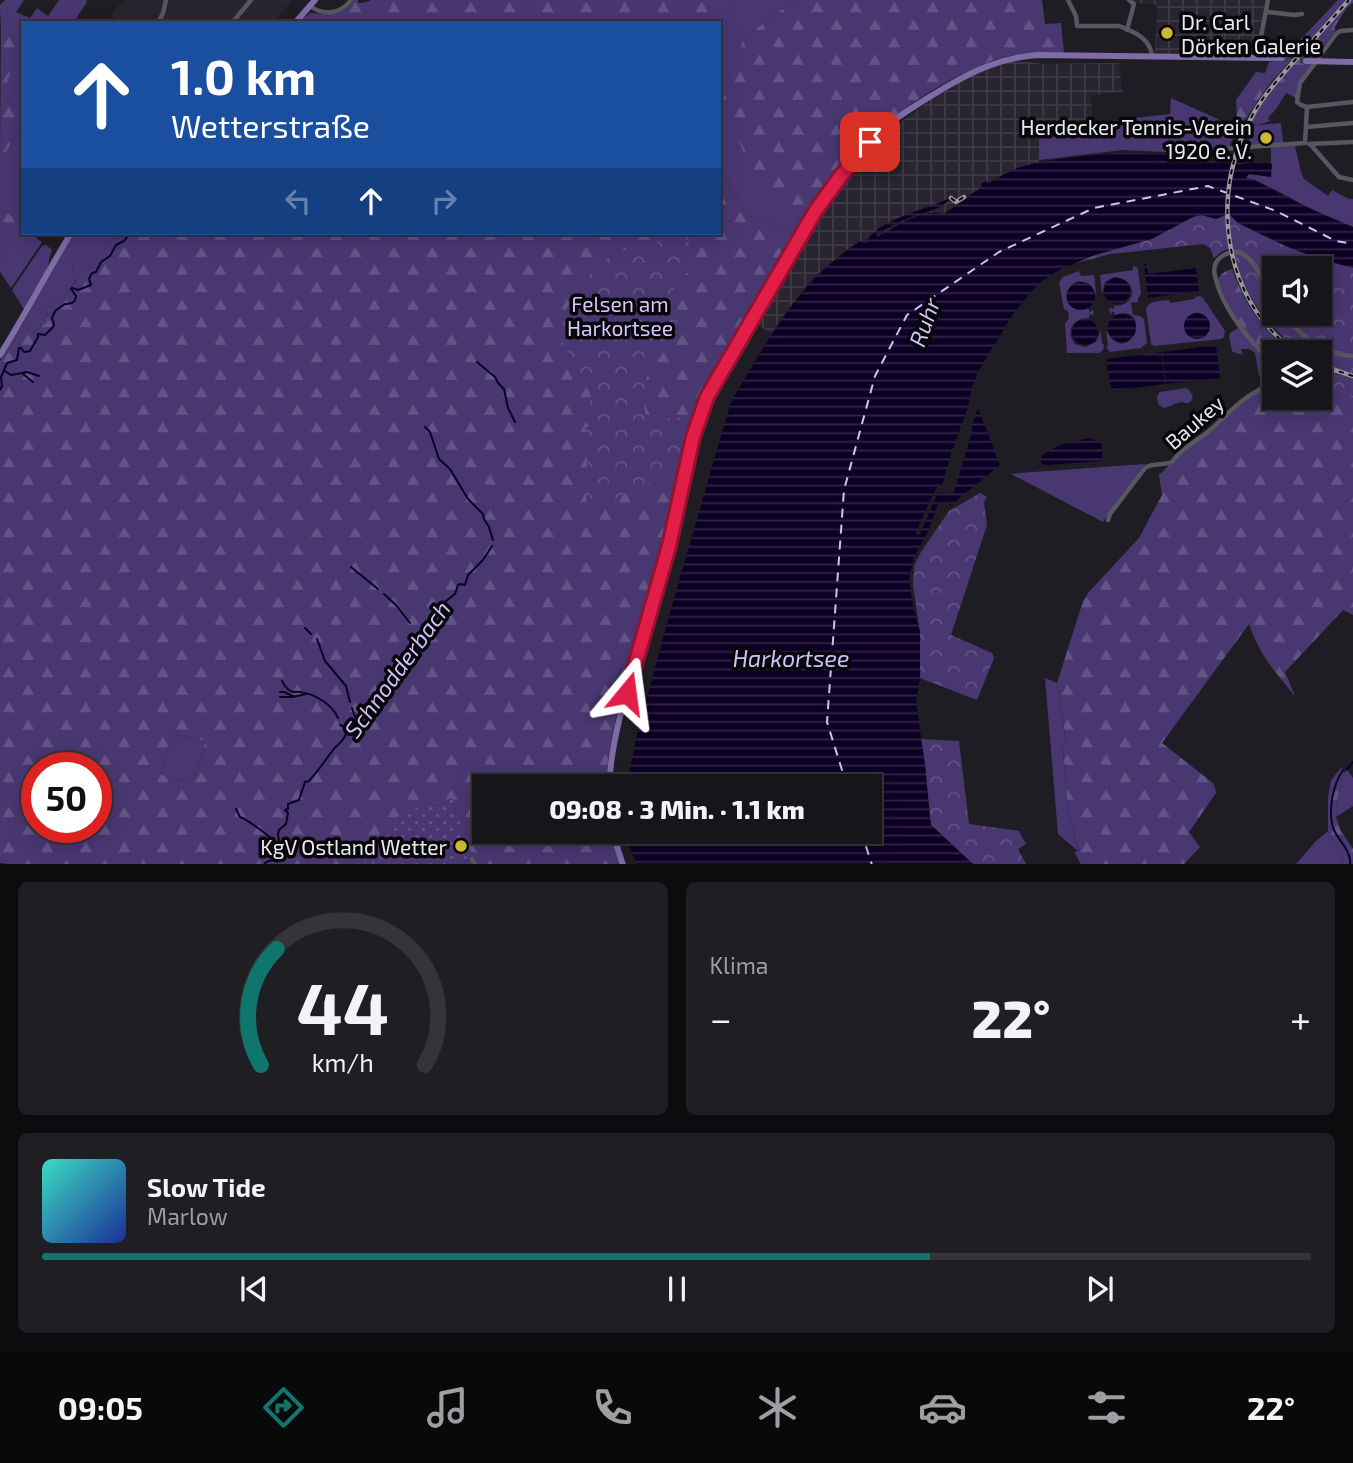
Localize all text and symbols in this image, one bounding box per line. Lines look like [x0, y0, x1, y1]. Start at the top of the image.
place label: Dr. Carl Dörken Galerie [1181, 9, 1321, 58]
marker: Dr. Carl Dörken Galerie [1159, 25, 1175, 41]
text: 1.0 km [171, 46, 316, 105]
icon: ahead [56, 49, 147, 140]
text: Wetterstraße [171, 106, 370, 144]
pin [840, 112, 900, 172]
place label: Herdecker Tennis-Verein 1920 e. V. [1021, 114, 1252, 163]
icon: arrive [851, 123, 889, 161]
marker: Herdecker Tennis-Verein 1920 e. V. [1258, 130, 1274, 146]
icon: left [279, 182, 317, 220]
icon: ahead [352, 182, 390, 220]
icon: right [425, 182, 463, 220]
map controls [1262, 256, 1332, 410]
button: sound [1262, 256, 1332, 326]
park label: Felsen am Harkortsee [567, 291, 673, 340]
water label: Ruhr [902, 293, 946, 350]
button: layers [1262, 340, 1332, 410]
street label: Baukey [1160, 390, 1228, 454]
water label: Schnodderbach [338, 595, 456, 743]
water label: Harkortsee [733, 644, 849, 672]
position arrow [590, 656, 664, 730]
speed limit sign: 50 [21, 752, 112, 843]
text: 09:08 · 3 Min. · 1.1 km [549, 793, 805, 824]
place label: KgV Ostland Wetter [260, 834, 448, 859]
marker: KgV Ostland Wetter [453, 838, 469, 854]
text: Klima [710, 951, 768, 979]
text: 44 [296, 962, 389, 1050]
text: 22° [971, 986, 1050, 1048]
text: − [710, 995, 732, 1041]
text: + [1290, 995, 1311, 1041]
text: km/h [312, 1046, 374, 1076]
text: Slow Tide [147, 1171, 266, 1202]
text: Marlow [147, 1202, 228, 1230]
icon: previous [235, 1270, 273, 1308]
icon: pause [658, 1270, 696, 1308]
icon: next [1081, 1270, 1119, 1308]
icon: directions [259, 1383, 308, 1432]
icon: music [423, 1383, 472, 1432]
icon: phone [588, 1383, 637, 1432]
icon: climate [753, 1383, 802, 1432]
icon: car [918, 1383, 967, 1432]
icon: filters [1082, 1383, 1131, 1432]
text: 09:05 [58, 1388, 143, 1426]
text: 22° [1247, 1388, 1295, 1426]

